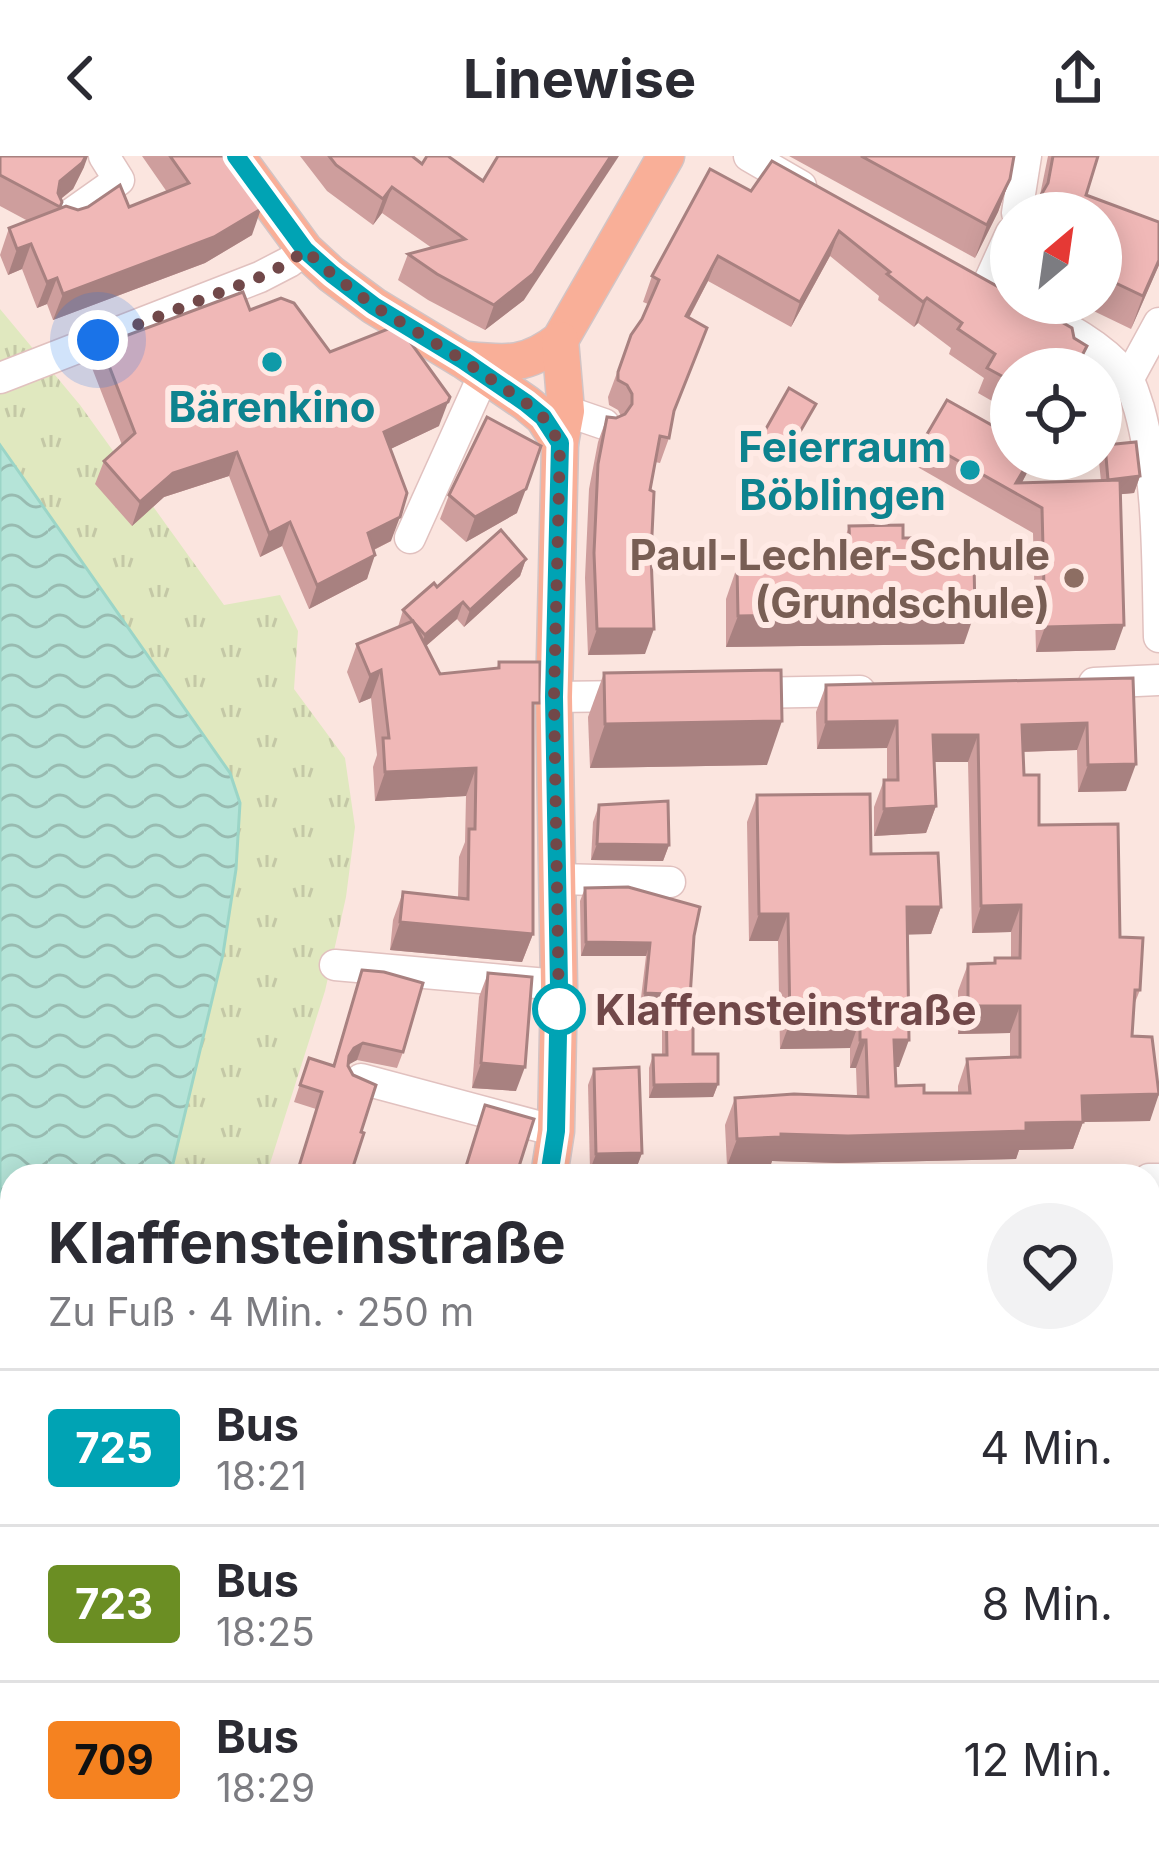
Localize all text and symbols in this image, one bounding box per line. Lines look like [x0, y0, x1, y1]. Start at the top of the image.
icon: back [48, 45, 114, 111]
icon: share [1045, 45, 1111, 111]
text: Linewise [463, 46, 696, 111]
north arrow [990, 192, 1122, 324]
map controls [990, 192, 1122, 480]
your location [68, 310, 128, 370]
button: locate [990, 348, 1122, 480]
marker: Bärenkino [259, 349, 285, 375]
place label: Bärenkino [168, 381, 376, 432]
place label: Feierraum Böblingen [738, 421, 946, 520]
marker: Feierraum Böblingen [957, 457, 983, 483]
place label: Paul-Lechler-Schule (Grundschule) [630, 529, 1050, 628]
marker: Paul-Lechler-Schule (Grundschule) [1061, 565, 1087, 591]
marker: Klaffensteinstraße [534, 984, 584, 1034]
place label: Klaffensteinstraße [595, 984, 976, 1035]
button: heart [987, 1203, 1113, 1329]
text: Klaffensteinstraße [48, 1208, 566, 1277]
text: Zu Fuß · 4 Min. · 250 m [48, 1288, 474, 1335]
text: Bus [216, 1397, 299, 1452]
text: 4 Min. [980, 1420, 1113, 1475]
text: 725 [75, 1422, 153, 1473]
text: 18:21 [216, 1452, 307, 1499]
text: Bus [216, 1553, 299, 1608]
text: 8 Min. [981, 1576, 1113, 1631]
text: 723 [75, 1578, 153, 1629]
text: 18:25 [216, 1608, 315, 1655]
text: Bus [216, 1709, 299, 1764]
text: 12 Min. [963, 1732, 1113, 1787]
text: 709 [74, 1734, 154, 1785]
text: 18:29 [216, 1764, 315, 1811]

